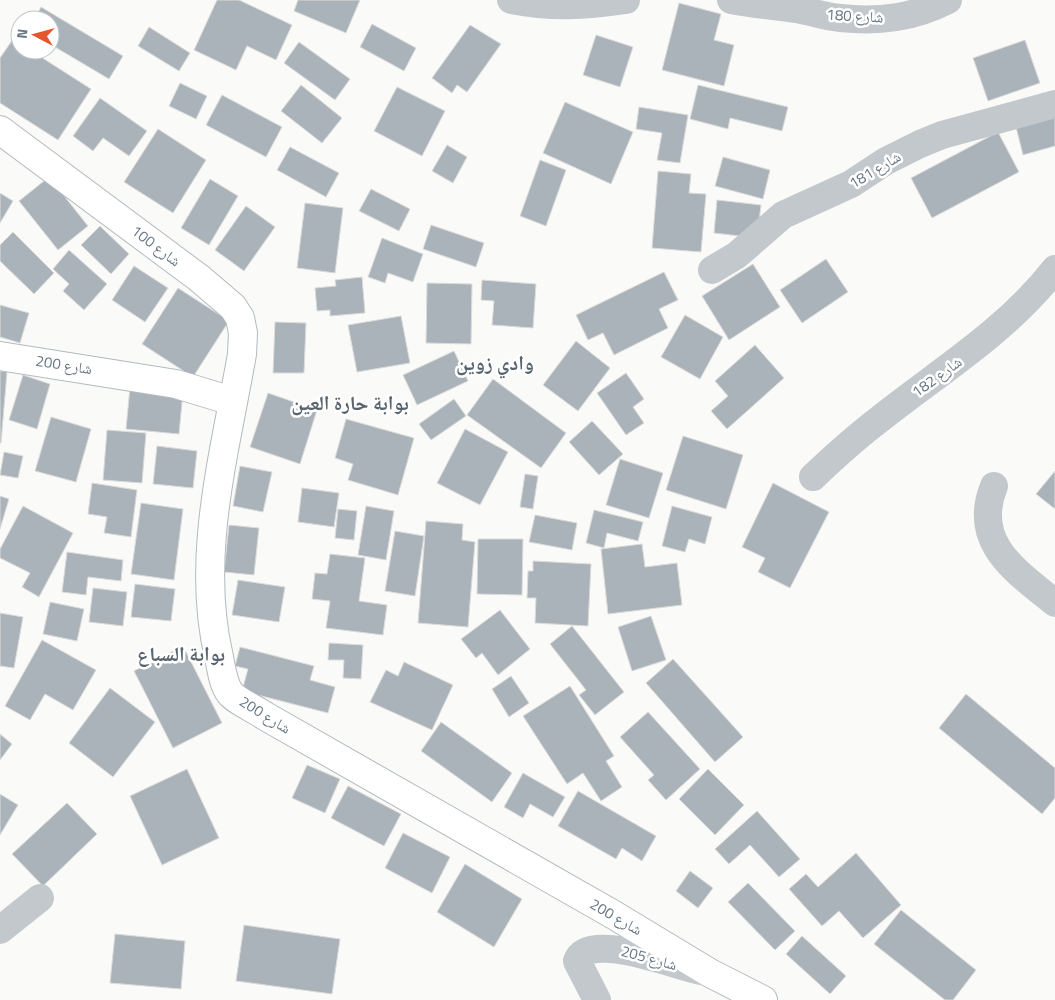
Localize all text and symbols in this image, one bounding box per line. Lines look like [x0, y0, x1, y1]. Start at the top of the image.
street label: شارع 180 [826, 3, 884, 28]
north arrow [10, 10, 60, 60]
text: N [11, 28, 33, 40]
street label: شارع 181 [844, 145, 905, 194]
street label: شارع 100 [127, 219, 186, 272]
district label: وادي زوين [456, 347, 534, 379]
street label: شارع 200 [34, 349, 94, 380]
street label: شارع 182 [907, 350, 967, 403]
district label: بوابة حارة العين [291, 387, 409, 418]
district label: بوابة السباع [137, 638, 225, 669]
street label: شارع 200 [235, 690, 296, 740]
street label: شارع 200 [586, 892, 647, 941]
street label: شارع 205 [619, 939, 680, 976]

